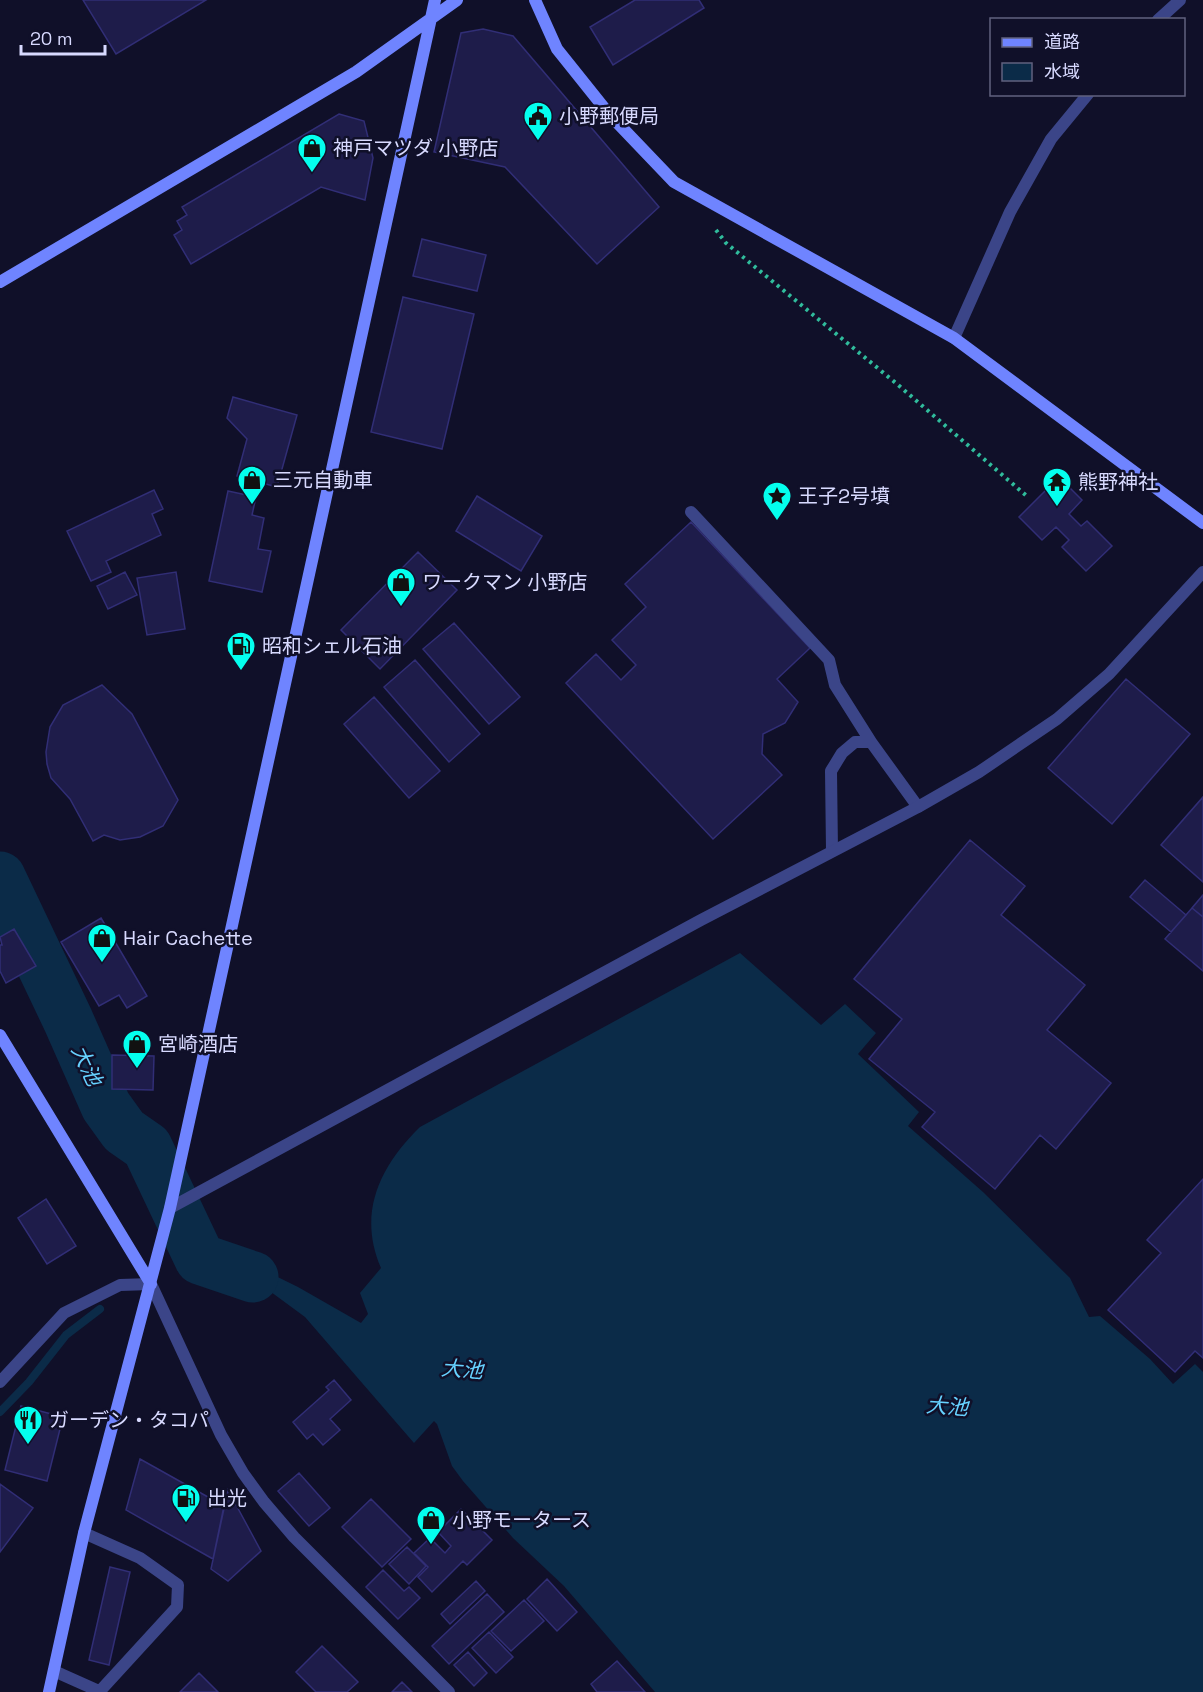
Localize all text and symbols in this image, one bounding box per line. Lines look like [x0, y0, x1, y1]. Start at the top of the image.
scale bar [21, 18, 105, 56]
legend [990, 18, 1185, 96]
text: 20 m [30, 27, 73, 50]
text: 道路 [1044, 30, 1080, 53]
text: 水域 [1044, 60, 1080, 83]
public building icon: 小野郵便局 [522, 100, 554, 142]
place label: 小野郵便局 [559, 103, 659, 129]
shop icon: 神戸マツダ 小野店 [296, 132, 328, 174]
place label: 神戸マツダ 小野店 [333, 135, 498, 161]
shop icon: 三元自動車 [236, 464, 268, 506]
temple icon: 熊野神社 [1041, 466, 1073, 508]
place label: 三元自動車 [273, 467, 373, 493]
place label: 熊野神社 [1078, 469, 1158, 495]
place icon: 王子2号墳 [761, 480, 793, 522]
place label: 王子2号墳 [798, 483, 890, 509]
shop icon: ワークマン 小野店 [385, 566, 417, 608]
place label: ワークマン 小野店 [422, 569, 587, 595]
fuel station icon: 昭和シェル石油 [225, 630, 257, 672]
place label: 昭和シェル石油 [262, 633, 402, 659]
shop icon: Hair Cachette [86, 922, 118, 964]
place label: Hair Cachette [123, 925, 253, 951]
shop icon: 宮崎酒店 [121, 1028, 153, 1070]
place label: 宮崎酒店 [158, 1031, 238, 1057]
water label: 大池 [66, 1040, 109, 1092]
water label: 大池 [440, 1354, 486, 1384]
water label: 大池 [925, 1391, 971, 1421]
restaurant icon: ガーデン・タコパ [12, 1404, 44, 1446]
place label: ガーデン・タコパ [49, 1407, 209, 1433]
fuel station icon: 出光 [170, 1482, 202, 1524]
place label: 出光 [207, 1485, 247, 1511]
shop icon: 小野モータース [415, 1504, 447, 1546]
place label: 小野モータース [452, 1507, 591, 1533]

